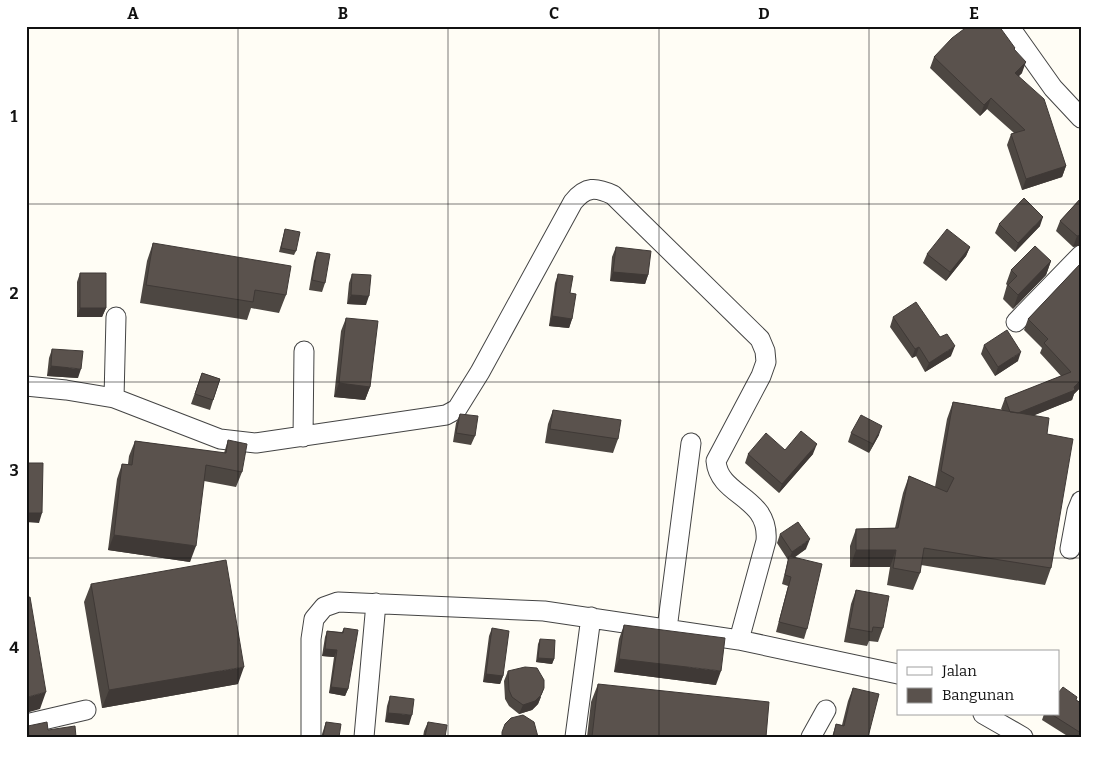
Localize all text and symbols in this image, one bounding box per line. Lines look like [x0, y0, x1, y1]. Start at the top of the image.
text: A [127, 4, 139, 23]
text: B [338, 4, 348, 23]
text: C [549, 4, 559, 23]
text: D [758, 4, 770, 23]
text: E [969, 4, 979, 23]
text: 1 [11, 107, 18, 126]
text: 2 [9, 284, 19, 303]
text: 3 [9, 461, 19, 480]
text: 4 [9, 638, 19, 657]
legend [897, 650, 1060, 716]
text: Jalan [941, 662, 977, 680]
text: Bangunan [942, 686, 1014, 704]

